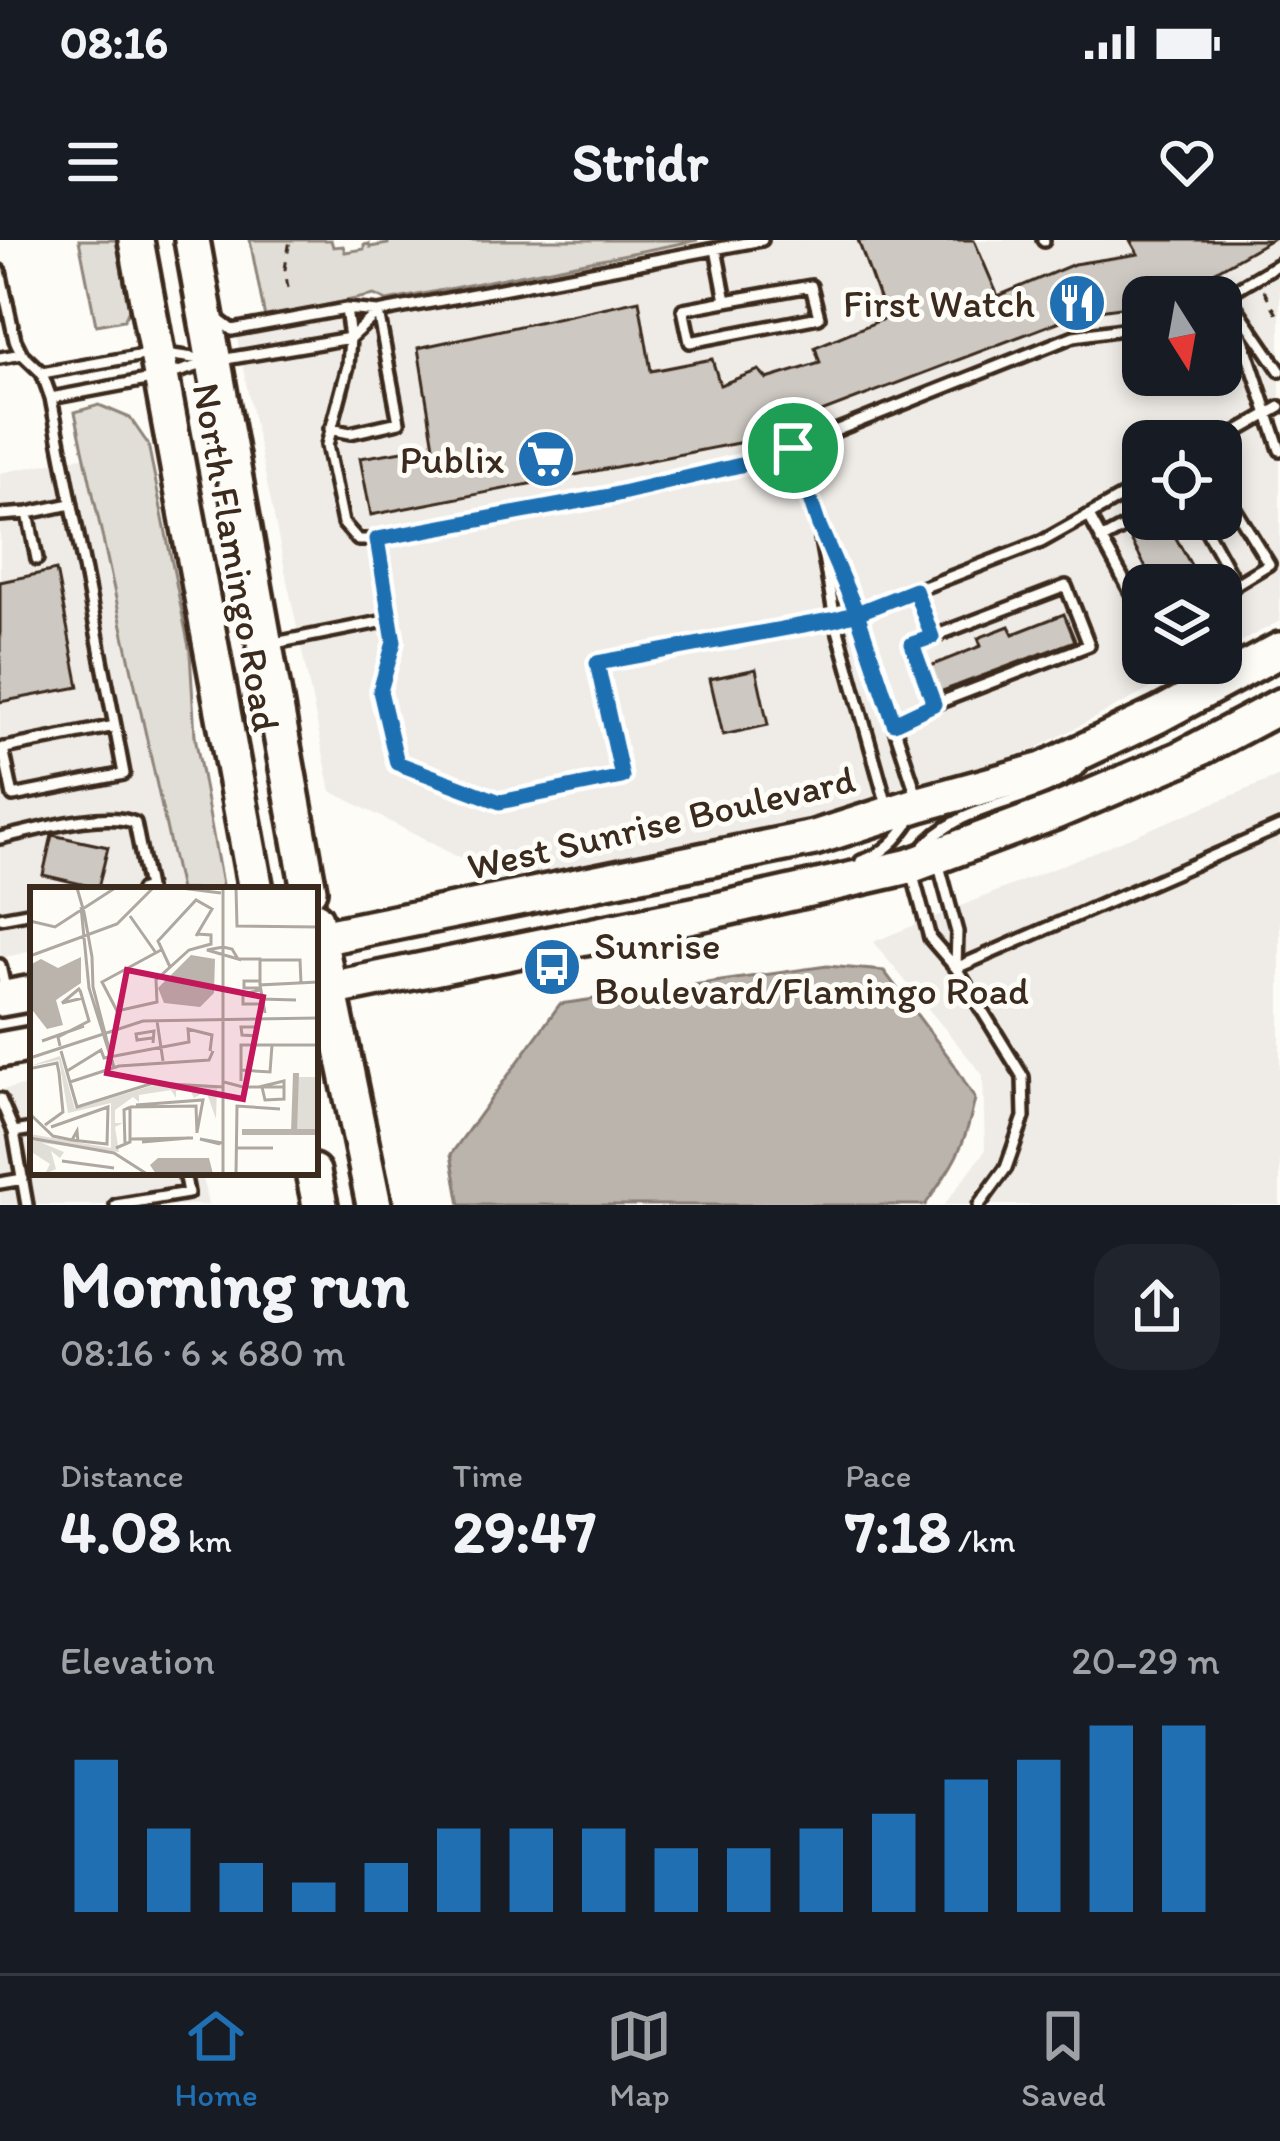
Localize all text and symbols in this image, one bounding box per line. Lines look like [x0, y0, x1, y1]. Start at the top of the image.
text: 08:16 [60, 15, 168, 69]
icon: menu [60, 129, 126, 195]
icon: heart [1154, 129, 1220, 195]
text: Stridr [572, 130, 708, 195]
restaurant icon: First Watch [1046, 272, 1108, 334]
north arrow [1122, 276, 1242, 396]
map controls [1122, 276, 1242, 684]
place label: First Watch [843, 280, 1035, 327]
street label: North Flamingo Road [183, 379, 290, 735]
pin [742, 397, 844, 499]
icon: arrive [760, 415, 826, 481]
button: locate [1122, 420, 1242, 540]
supermarket icon: Publix [515, 428, 577, 490]
place label: Publix [400, 436, 505, 483]
button: layers [1122, 564, 1242, 684]
street label: West Sunrise Boulevard [463, 755, 859, 890]
inset map [30, 887, 318, 1175]
place label: Sunrise Boulevard/Flamingo Road [594, 922, 1029, 1014]
bus stop icon: Sunrise Boulevard/Flamingo Road [521, 936, 583, 998]
text: Morning run [60, 1244, 409, 1324]
button: share [1094, 1244, 1220, 1370]
text: 08:16 · 6 × 680 m [60, 1329, 345, 1376]
text: Distance [60, 1456, 184, 1495]
text: Time [453, 1456, 523, 1495]
text: Pace [845, 1456, 911, 1495]
text: 4.08 [60, 1495, 181, 1567]
text: 29:47 [453, 1495, 596, 1567]
text: 7:18 [845, 1495, 951, 1567]
text: km [181, 1521, 232, 1560]
text: /km [951, 1521, 1015, 1560]
text: Elevation [60, 1637, 215, 1684]
text: 20–29 m [1071, 1637, 1220, 1684]
tab: Home [174, 2003, 258, 2114]
tab: Map [606, 2003, 672, 2114]
tab: Saved [1021, 2003, 1106, 2114]

